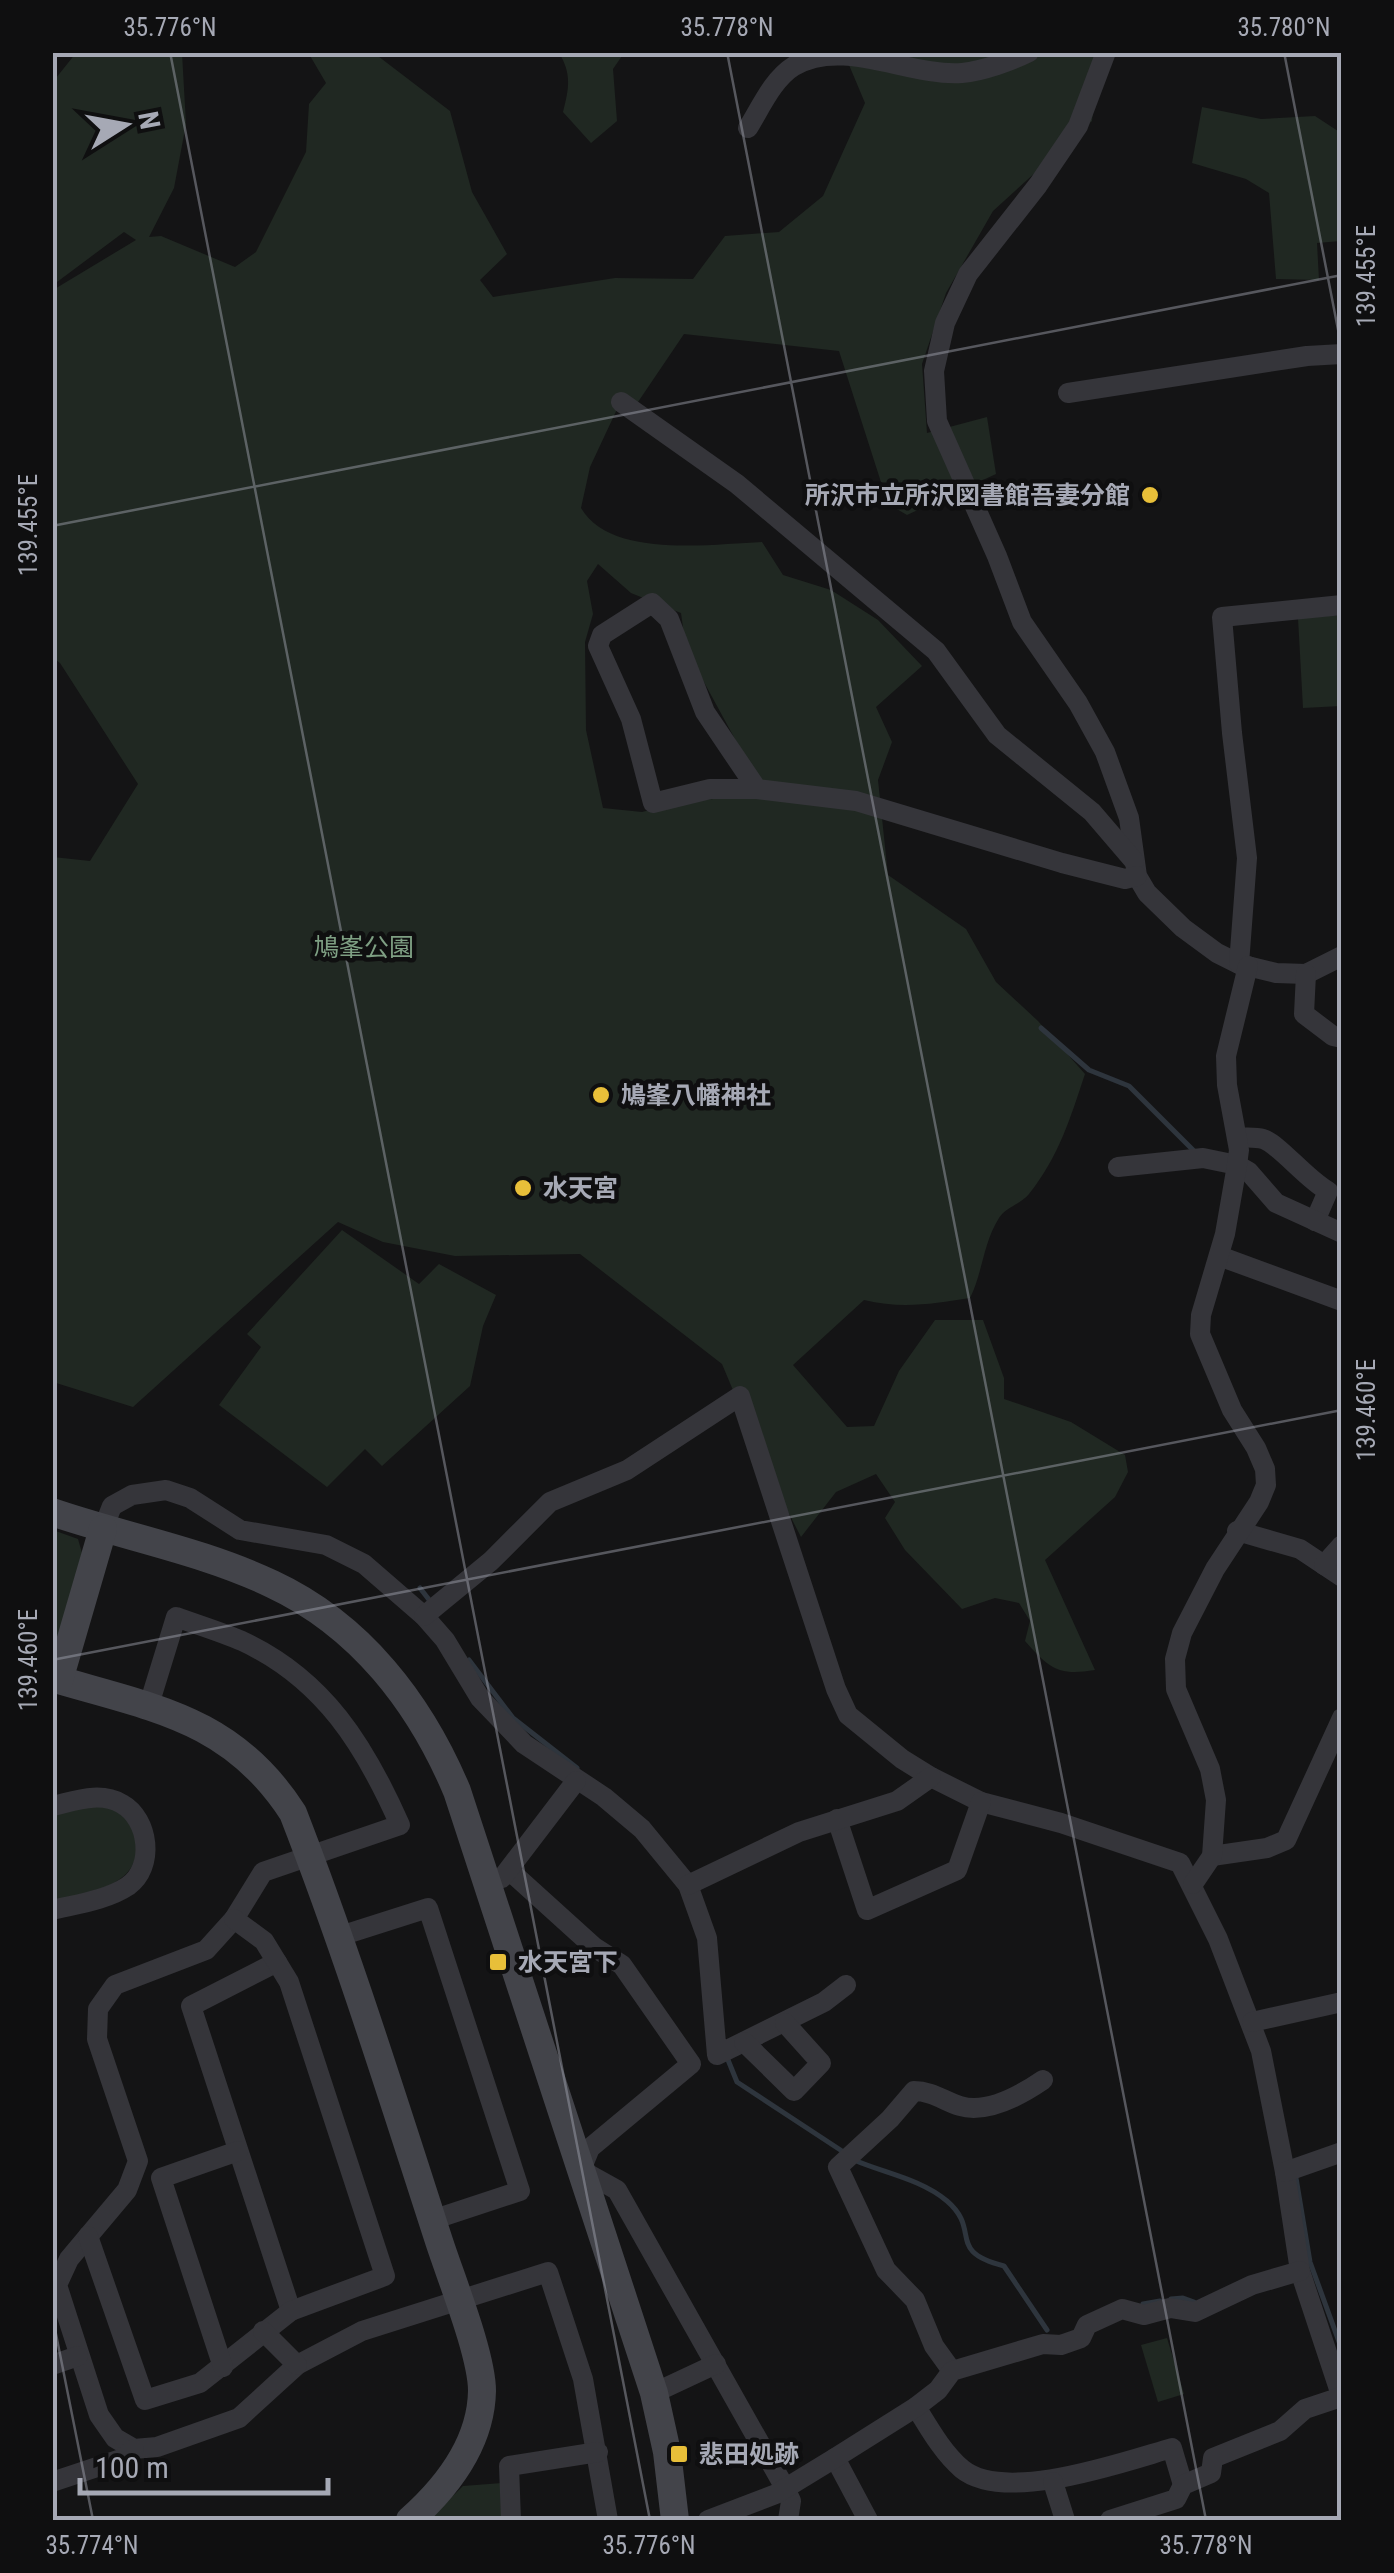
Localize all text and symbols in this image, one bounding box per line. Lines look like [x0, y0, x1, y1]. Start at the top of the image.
text: 35.776°N [123, 13, 217, 42]
text: 35.778°N [680, 13, 774, 42]
text: 35.780°N [1237, 13, 1331, 42]
north arrow [75, 75, 175, 175]
text: N [131, 109, 167, 132]
text: 139.455°E [1352, 225, 1381, 327]
text: 139.455°E [14, 474, 43, 576]
place label: 所沢市立所沢図書館吾妻分館 [805, 481, 1130, 510]
marker: 所沢市立所沢図書館吾妻分館 [1139, 484, 1161, 506]
park label: 鳩峯公園 [314, 933, 414, 962]
place label: 鳩峯八幡神社 [621, 1081, 771, 1110]
marker: 鳩峯八幡神社 [590, 1084, 612, 1106]
place label: 水天宮 [543, 1174, 618, 1203]
marker: 水天宮 [512, 1177, 534, 1199]
text: 139.460°E [1352, 1359, 1381, 1461]
text: 139.460°E [14, 1609, 43, 1711]
place label: 水天宮下 [518, 1948, 618, 1977]
marker: 水天宮下 [487, 1951, 509, 1973]
scale bar [80, 2433, 328, 2495]
place label: 悲田処跡 [699, 2440, 799, 2469]
marker: 悲田処跡 [668, 2443, 690, 2465]
text: 100 m [95, 2450, 169, 2485]
text: 35.774°N [45, 2531, 139, 2560]
text: 35.776°N [602, 2531, 696, 2560]
text: 35.778°N [1159, 2531, 1253, 2560]

